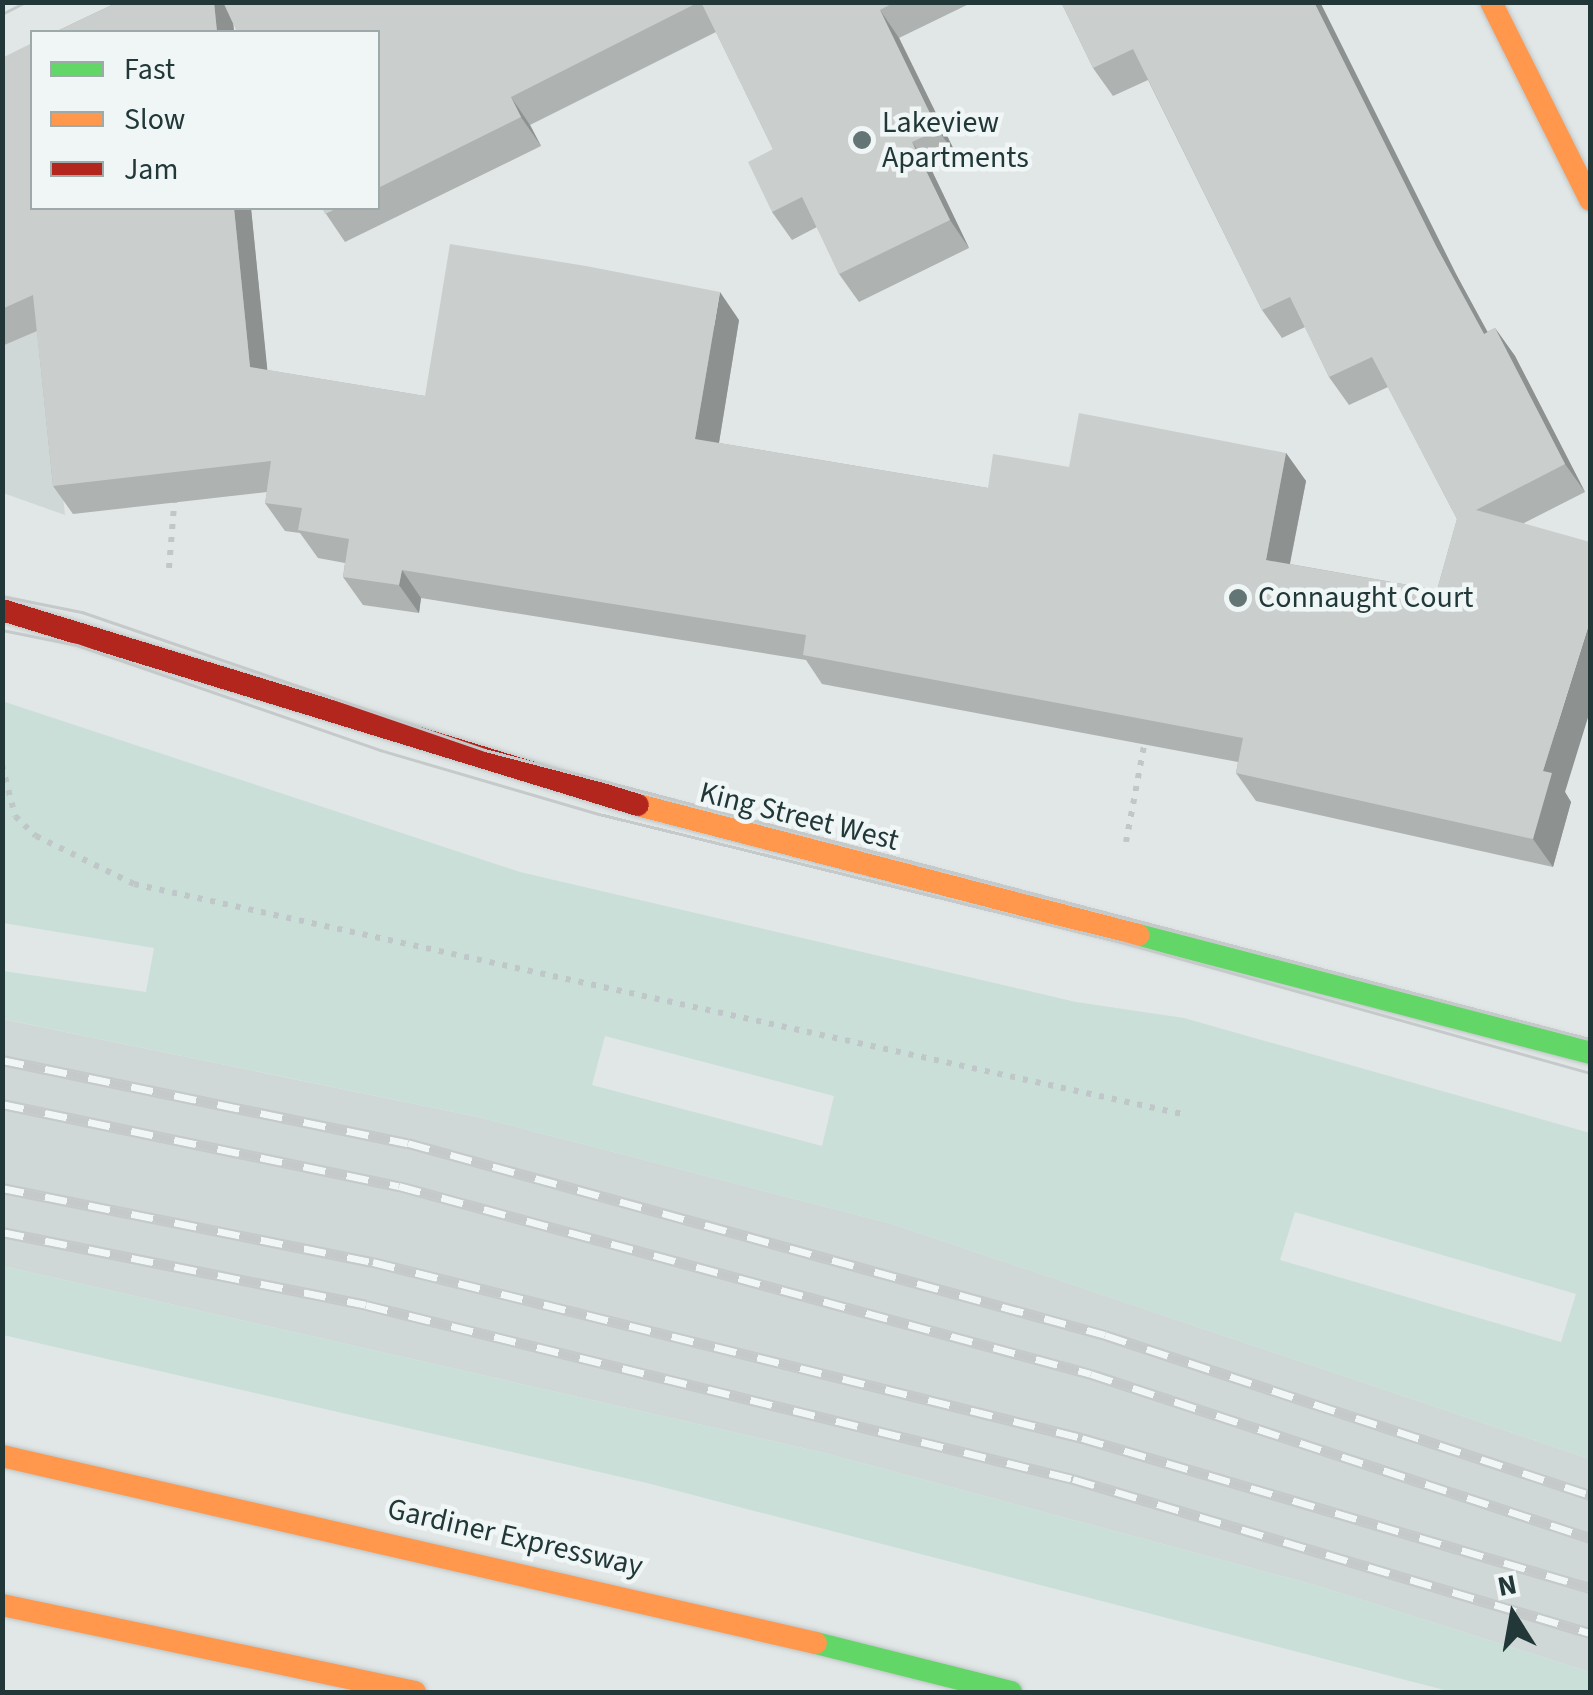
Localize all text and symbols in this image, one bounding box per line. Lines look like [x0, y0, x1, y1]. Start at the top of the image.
legend [30, 30, 380, 210]
text: Fast [124, 48, 175, 91]
text: Slow [124, 98, 185, 141]
place label: Lakeview Apartments [882, 105, 1029, 176]
marker: Lakeview Apartments [851, 129, 873, 151]
text: Jam [124, 148, 178, 191]
place label: Connaught Court [1258, 580, 1473, 616]
marker: Connaught Court [1227, 587, 1249, 609]
street label: King Street West [696, 775, 902, 859]
street label: Gardiner Expressway [384, 1491, 646, 1585]
text: N [1494, 1564, 1520, 1607]
north arrow [1463, 1565, 1563, 1665]

